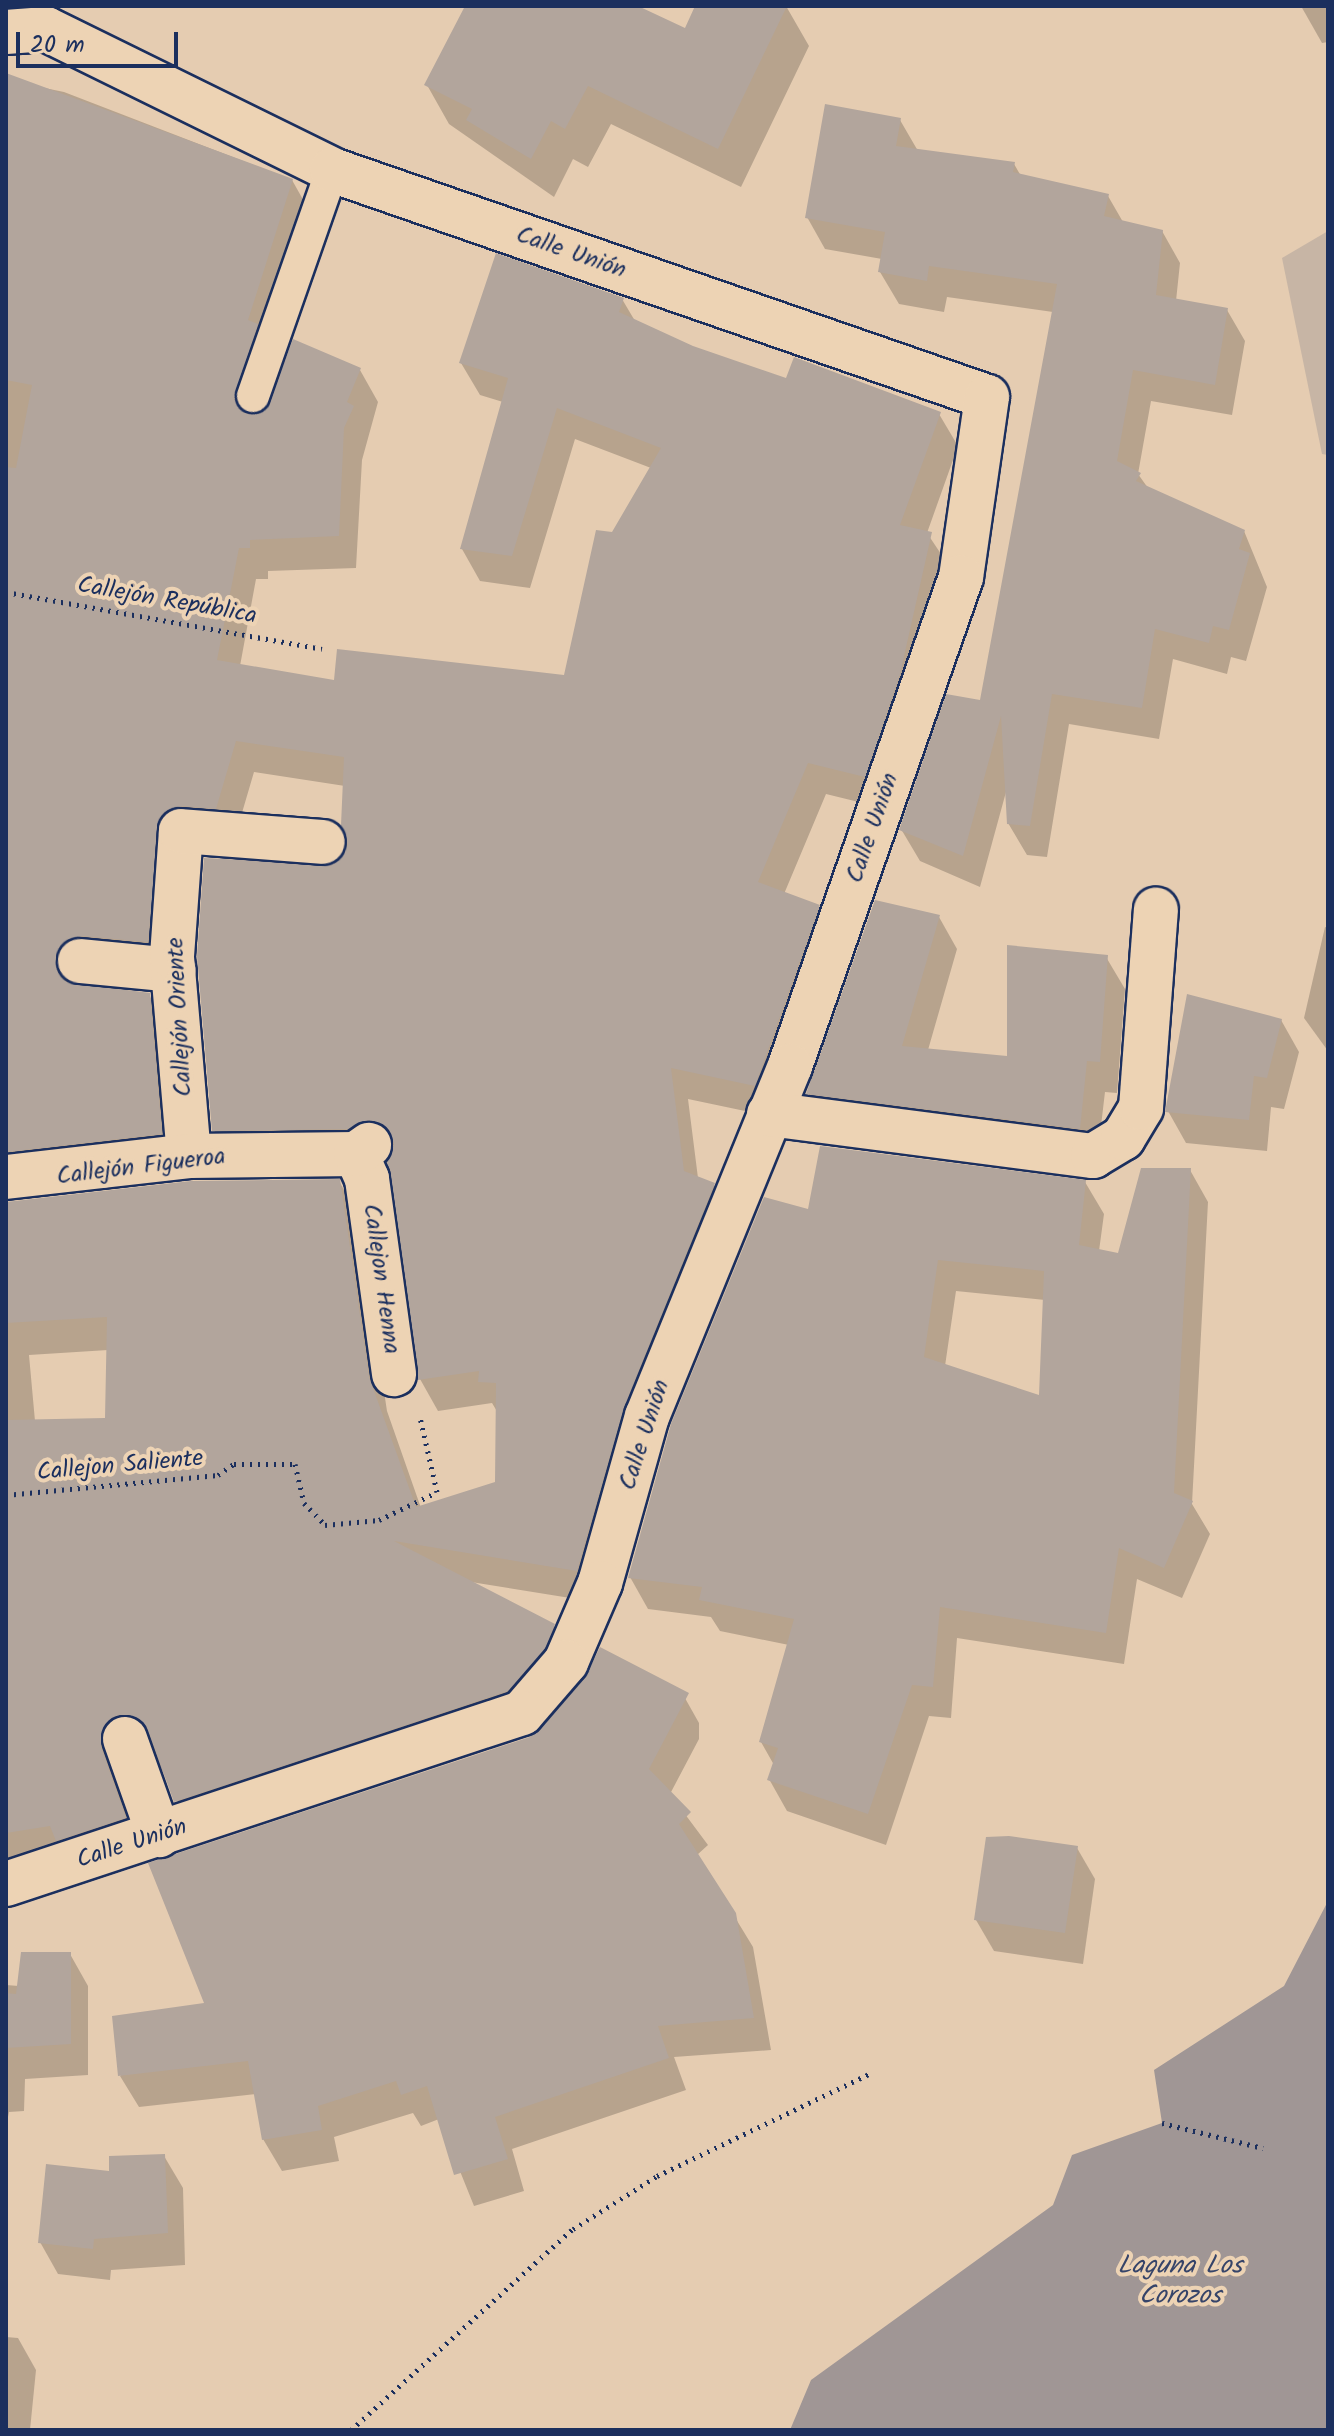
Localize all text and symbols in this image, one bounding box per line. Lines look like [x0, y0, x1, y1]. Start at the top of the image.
scale bar [20, 16, 182, 66]
text: 20 m [30, 26, 85, 65]
street label: Calle Unión [512, 221, 630, 285]
street label: Callejón República [75, 571, 259, 631]
street label: Calle Unión [841, 769, 905, 887]
street label: Callejón Oriente [161, 937, 199, 1097]
street label: Callejón Figueroa [55, 1142, 227, 1192]
street label: Callejon Henna [356, 1202, 406, 1356]
street label: Calle Unión [614, 1376, 676, 1494]
street label: Callejon Saliente [36, 1444, 204, 1488]
street label: Calle Unión [73, 1813, 191, 1875]
water label: Laguna Los Corozos [1118, 2251, 1242, 2312]

